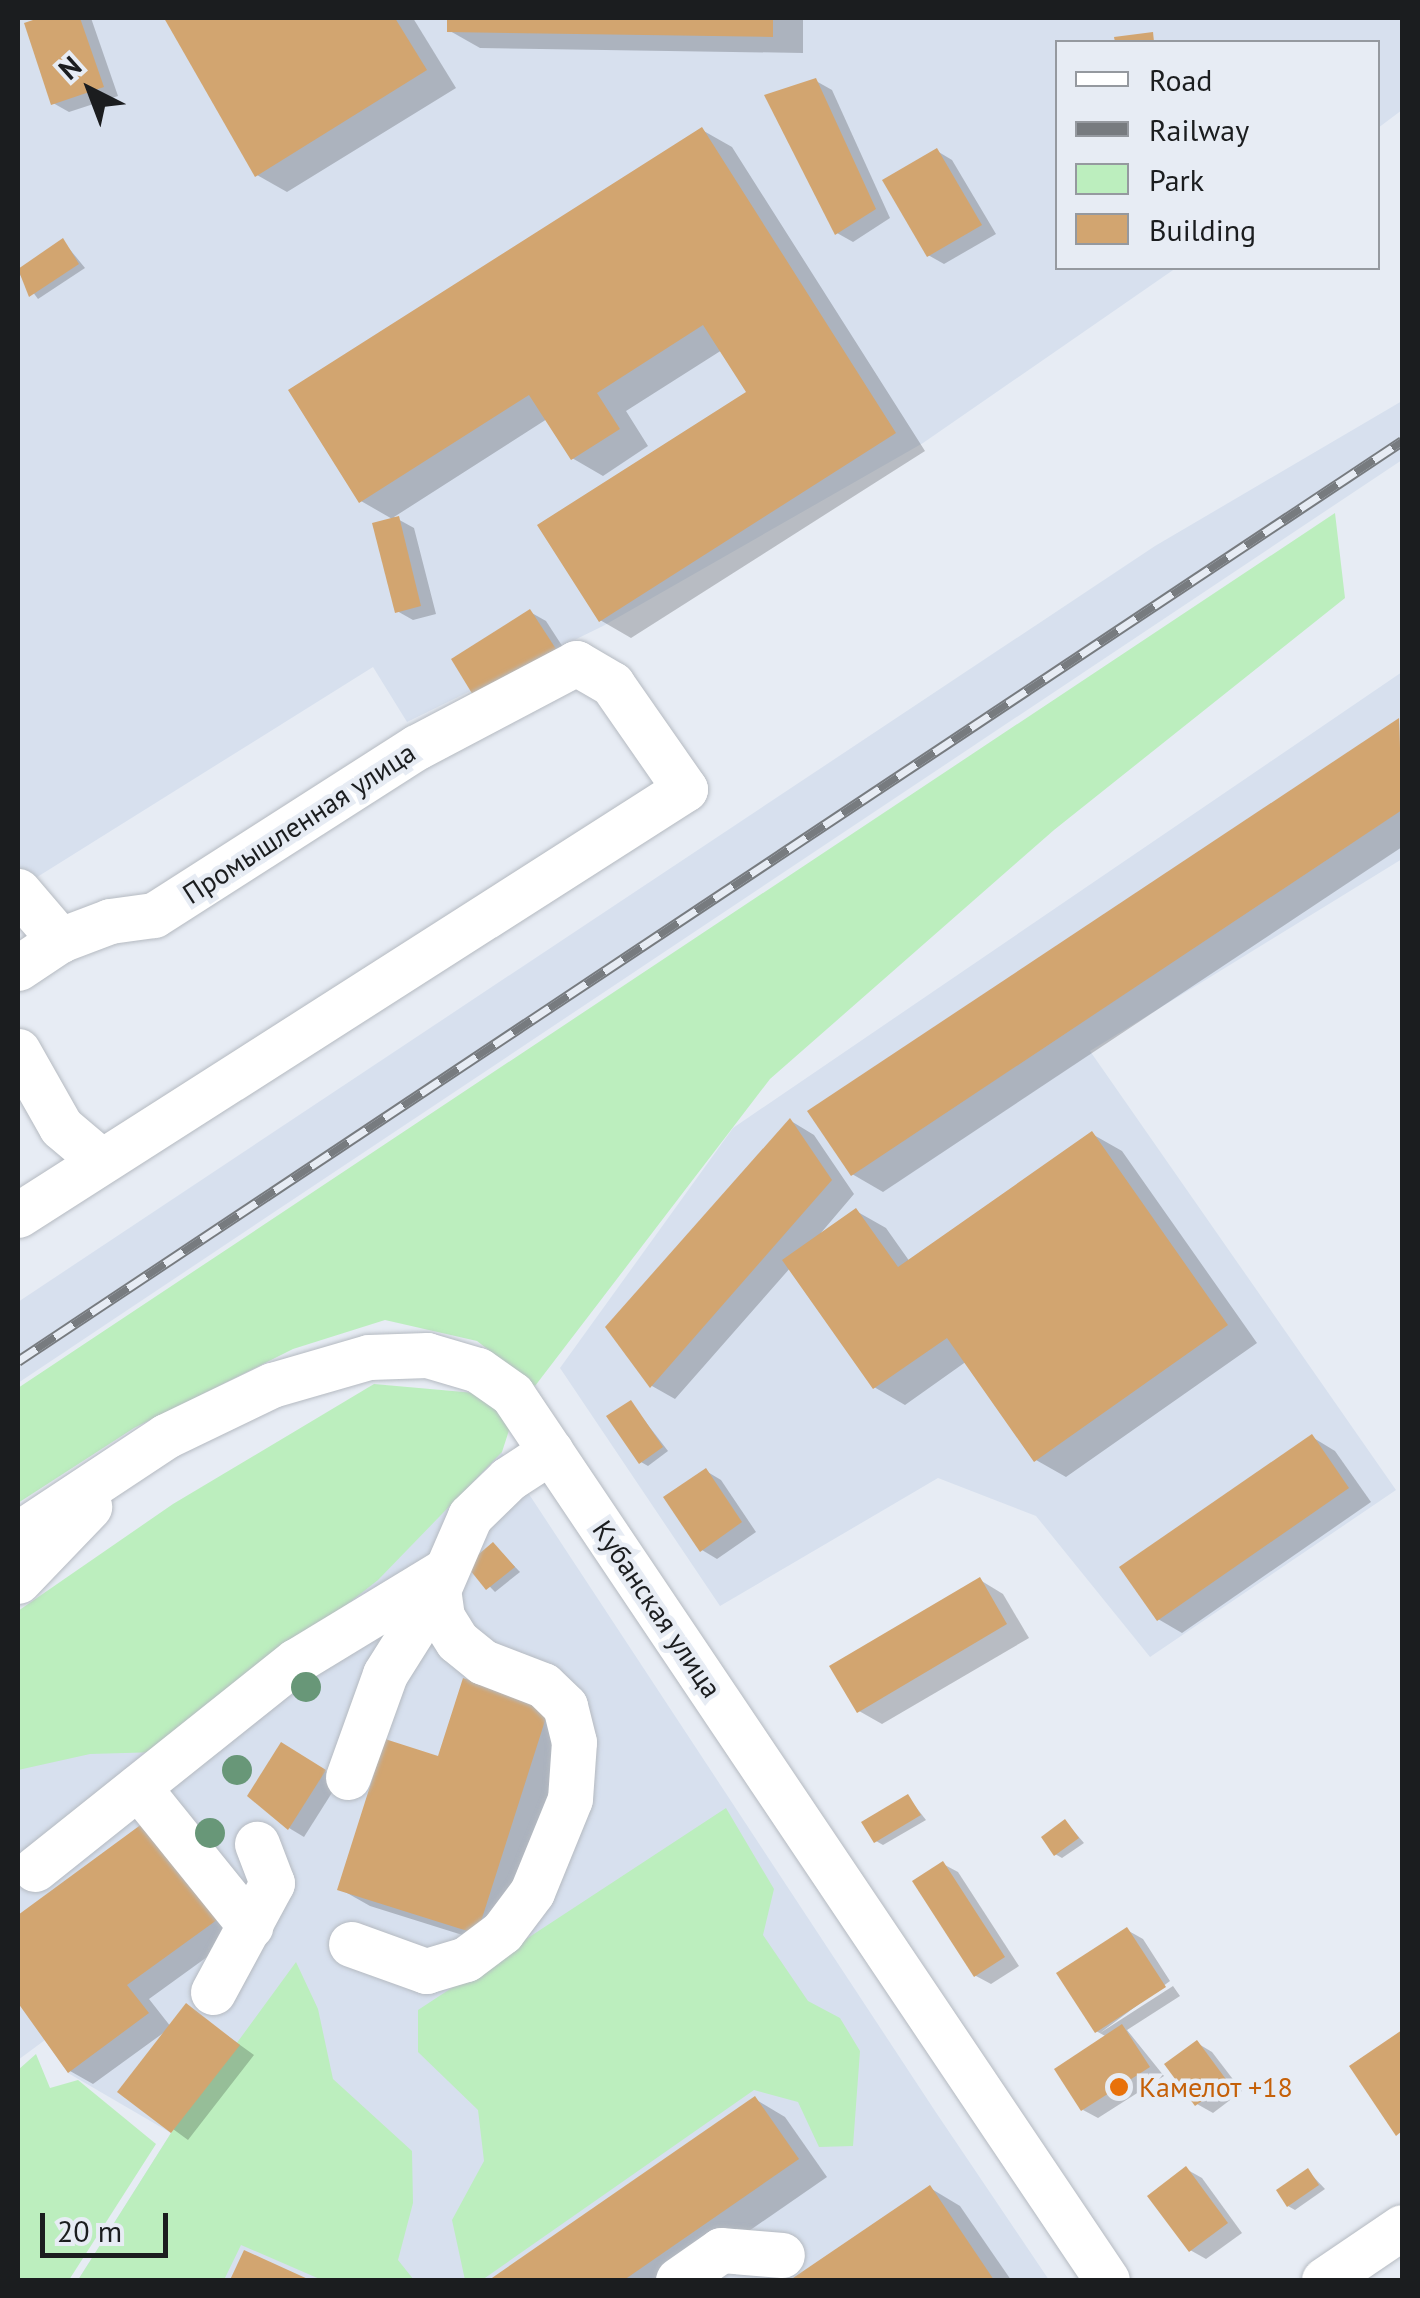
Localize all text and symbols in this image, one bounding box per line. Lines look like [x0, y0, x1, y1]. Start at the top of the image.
north arrow [40, 40, 140, 140]
legend [1055, 40, 1380, 270]
text: N [50, 47, 89, 87]
text: Road [1149, 60, 1213, 99]
text: Railway [1149, 110, 1249, 149]
text: Park [1149, 160, 1204, 199]
text: Building [1149, 210, 1256, 249]
street label: Промышленная улица [177, 735, 421, 911]
street label: Кубанская улица [585, 1514, 729, 1704]
place label: Камелот +18 [1139, 2070, 1294, 2104]
marker: Камелот +18 [1108, 2076, 1130, 2098]
scale bar [45, 2193, 172, 2255]
text: 20 m [57, 2211, 122, 2250]

